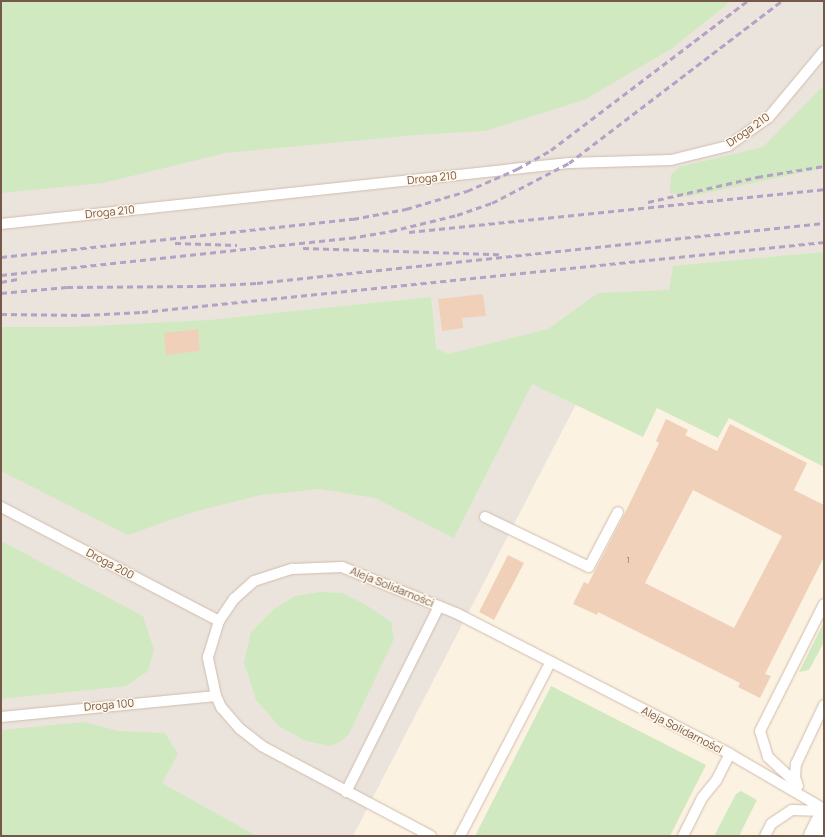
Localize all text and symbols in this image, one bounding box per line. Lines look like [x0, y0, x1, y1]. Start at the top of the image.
street label: Droga 210 [724, 110, 772, 150]
street label: Droga 210 [407, 169, 457, 187]
street label: Droga 210 [85, 203, 135, 221]
street label: Droga 200 [84, 546, 136, 582]
house number: 1 [626, 555, 630, 565]
street label: Aleja Solidarności [348, 564, 436, 610]
street label: Droga 100 [83, 696, 135, 714]
street label: Aleja Solidarności [639, 704, 725, 756]

